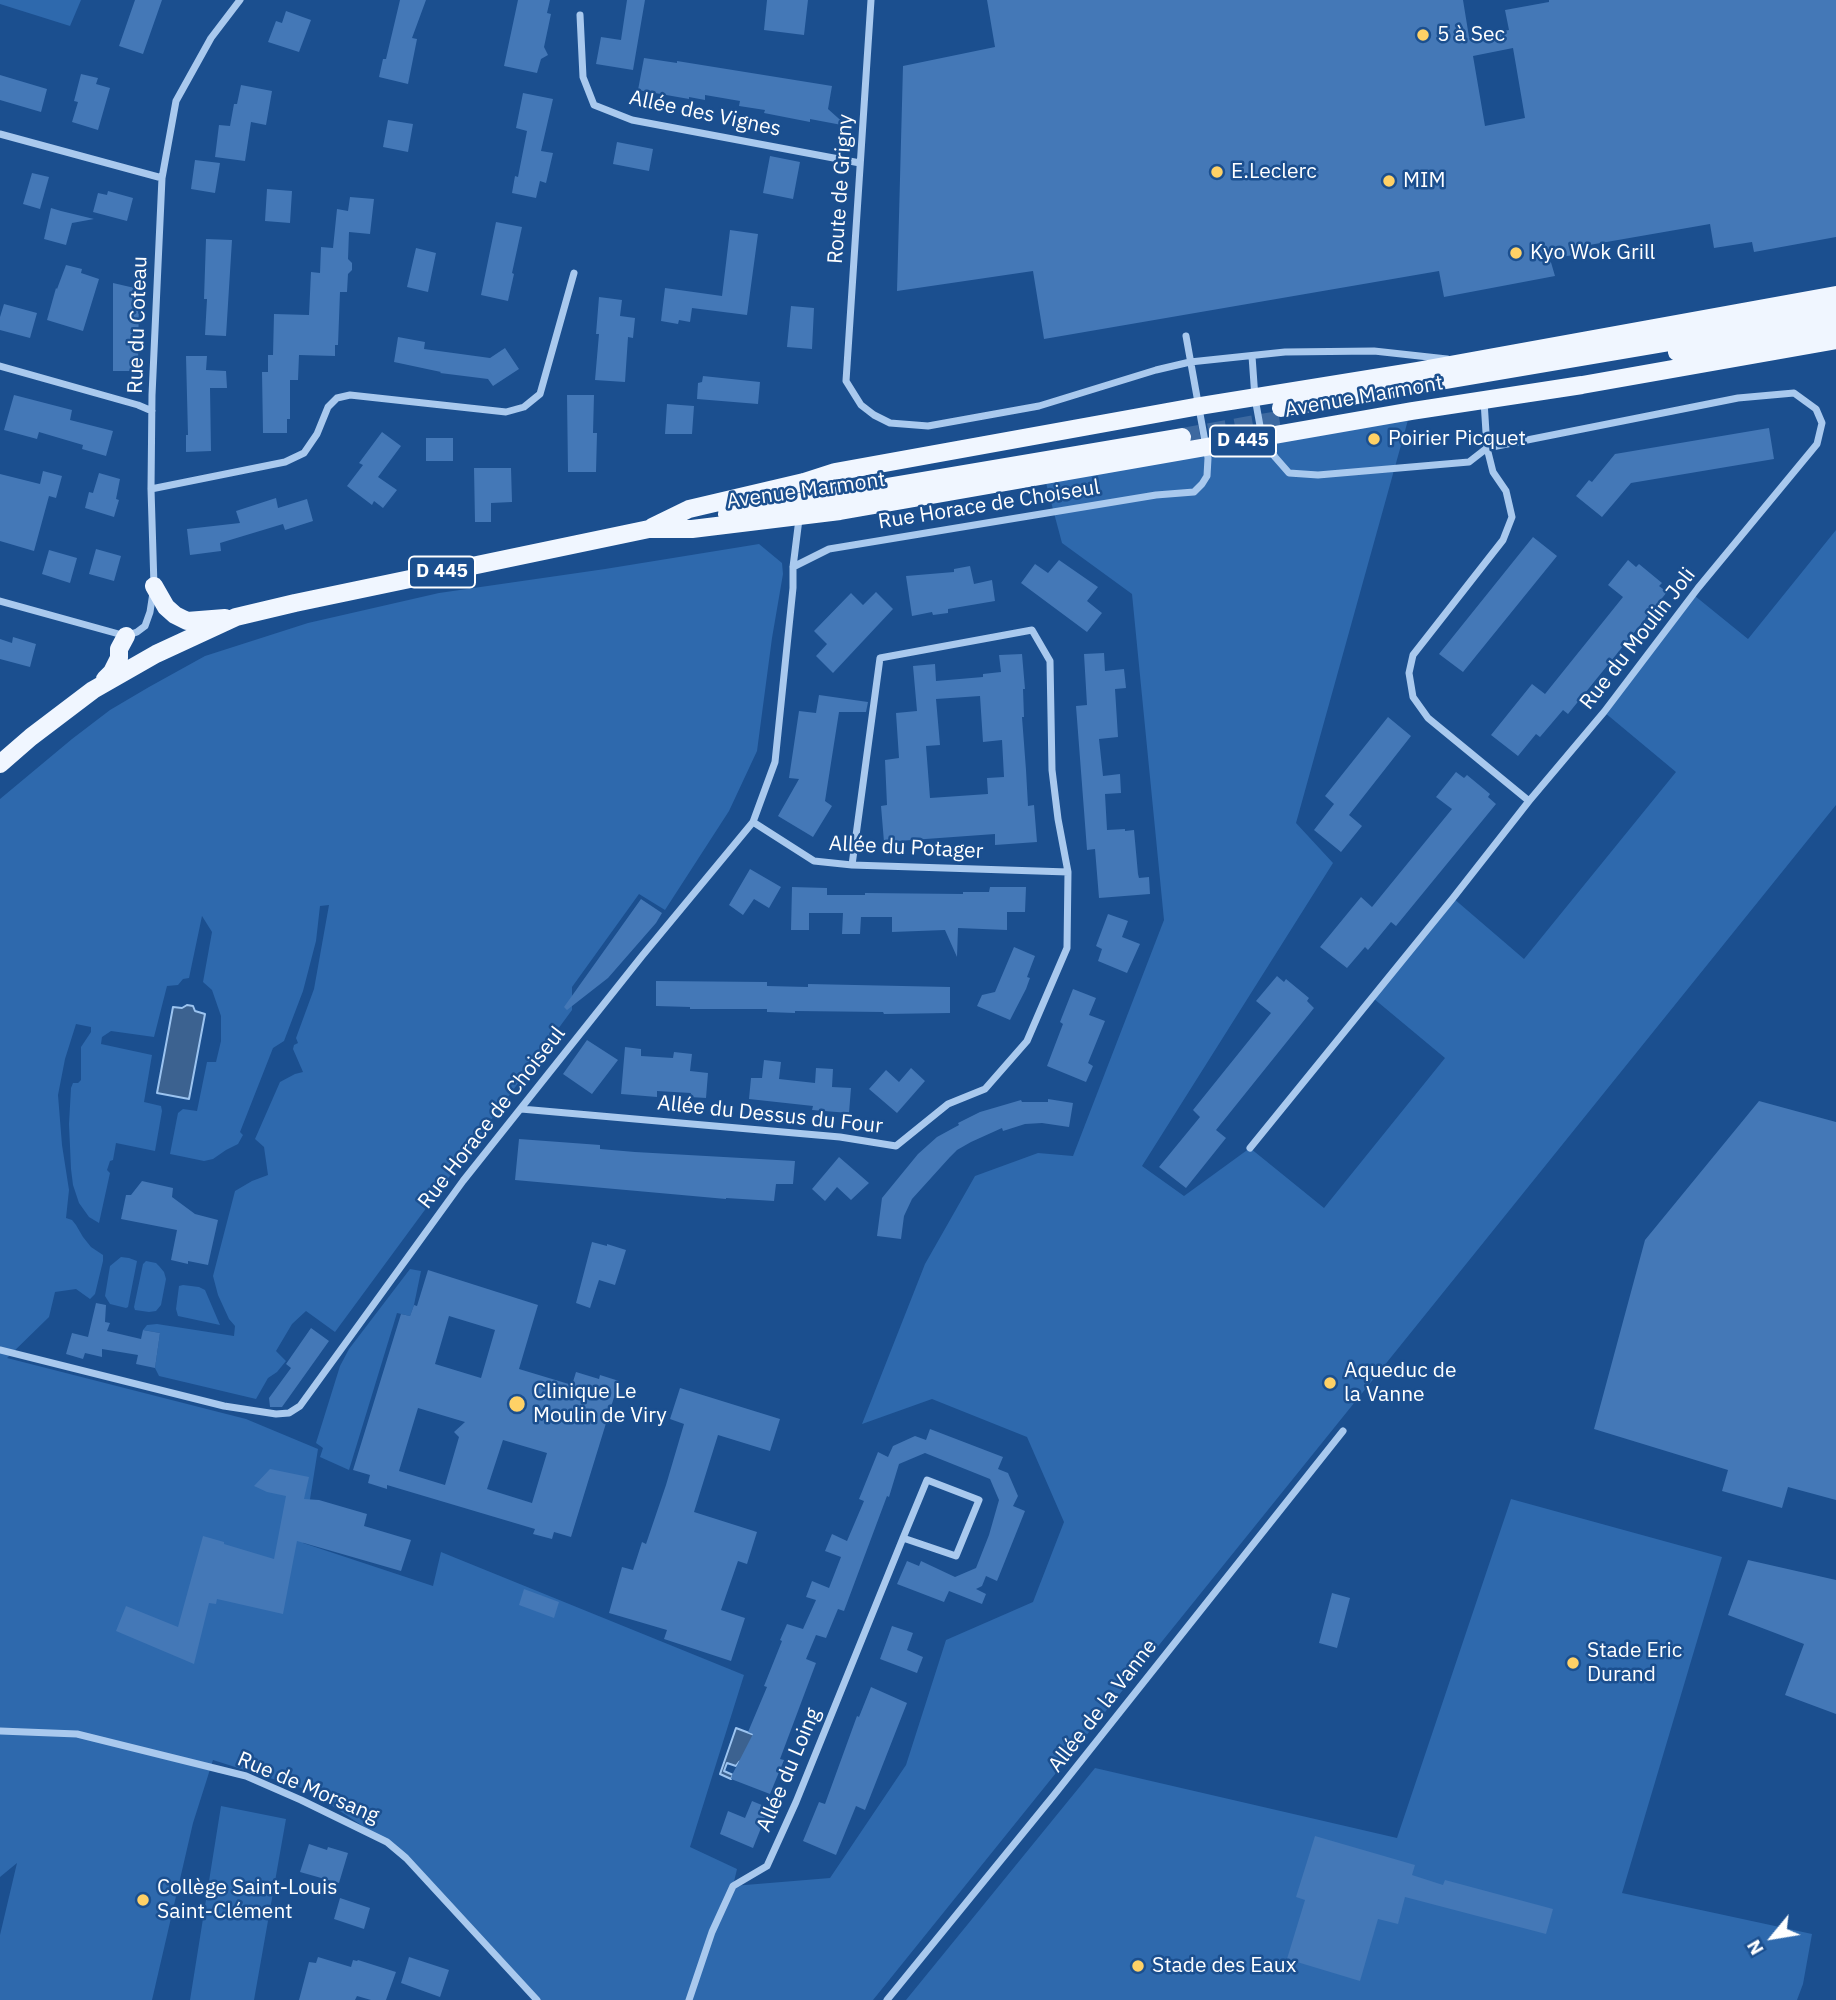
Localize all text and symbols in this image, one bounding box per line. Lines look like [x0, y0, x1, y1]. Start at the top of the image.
place label: 5 à Sec [1437, 22, 1505, 48]
marker: 5 à Sec [1415, 27, 1431, 43]
street label: Allée des Vignes [627, 86, 783, 142]
street label: Route de Grigny [823, 113, 859, 265]
place label: E.Leclerc [1231, 159, 1317, 185]
marker: E.Leclerc [1209, 164, 1225, 180]
place label: MIM [1403, 168, 1446, 194]
marker: MIM [1381, 173, 1397, 189]
place label: Kyo Wok Grill [1530, 240, 1655, 266]
marker: Kyo Wok Grill [1508, 245, 1524, 261]
street label: Rue du Coteau [123, 256, 153, 394]
street label: Avenue Marmont [1283, 371, 1445, 423]
road number: D 445 [1210, 426, 1276, 456]
place label: Poirier Picquet [1388, 426, 1526, 452]
marker: Poirier Picquet [1366, 431, 1382, 447]
street label: Avenue Marmont [725, 467, 887, 515]
street label: Rue Horace de Choiseul [876, 475, 1102, 535]
road number: D 445 [409, 556, 475, 587]
street label: Rue du Moulin Joli [1575, 563, 1701, 715]
street label: Allée du Potager [828, 831, 984, 865]
street label: Rue Horace de Choiseul [413, 1022, 571, 1214]
street label: Allée du Dessus du Four [656, 1091, 884, 1139]
place label: Aqueduc de la Vanne [1344, 1358, 1456, 1408]
marker: Aqueduc de la Vanne [1322, 1375, 1338, 1391]
place label: Clinique Le Moulin de Viry [533, 1379, 667, 1429]
marker: Clinique Le Moulin de Viry [507, 1394, 527, 1414]
street label: Allée de la Vanne [1043, 1634, 1163, 1778]
place label: Stade Eric Durand [1587, 1638, 1682, 1688]
marker: Stade Eric Durand [1565, 1655, 1581, 1671]
street label: Allée du Loing [752, 1704, 826, 1836]
street label: Rue de Morsang [233, 1747, 383, 1829]
place label: Collège Saint-Louis Saint-Clément [157, 1875, 337, 1925]
marker: Collège Saint-Louis Saint-Clément [135, 1892, 151, 1908]
north arrow [1738, 1902, 1808, 1972]
text: N [1741, 1936, 1769, 1959]
place label: Stade des Eaux [1152, 1953, 1296, 1979]
marker: Stade des Eaux [1130, 1958, 1146, 1974]

